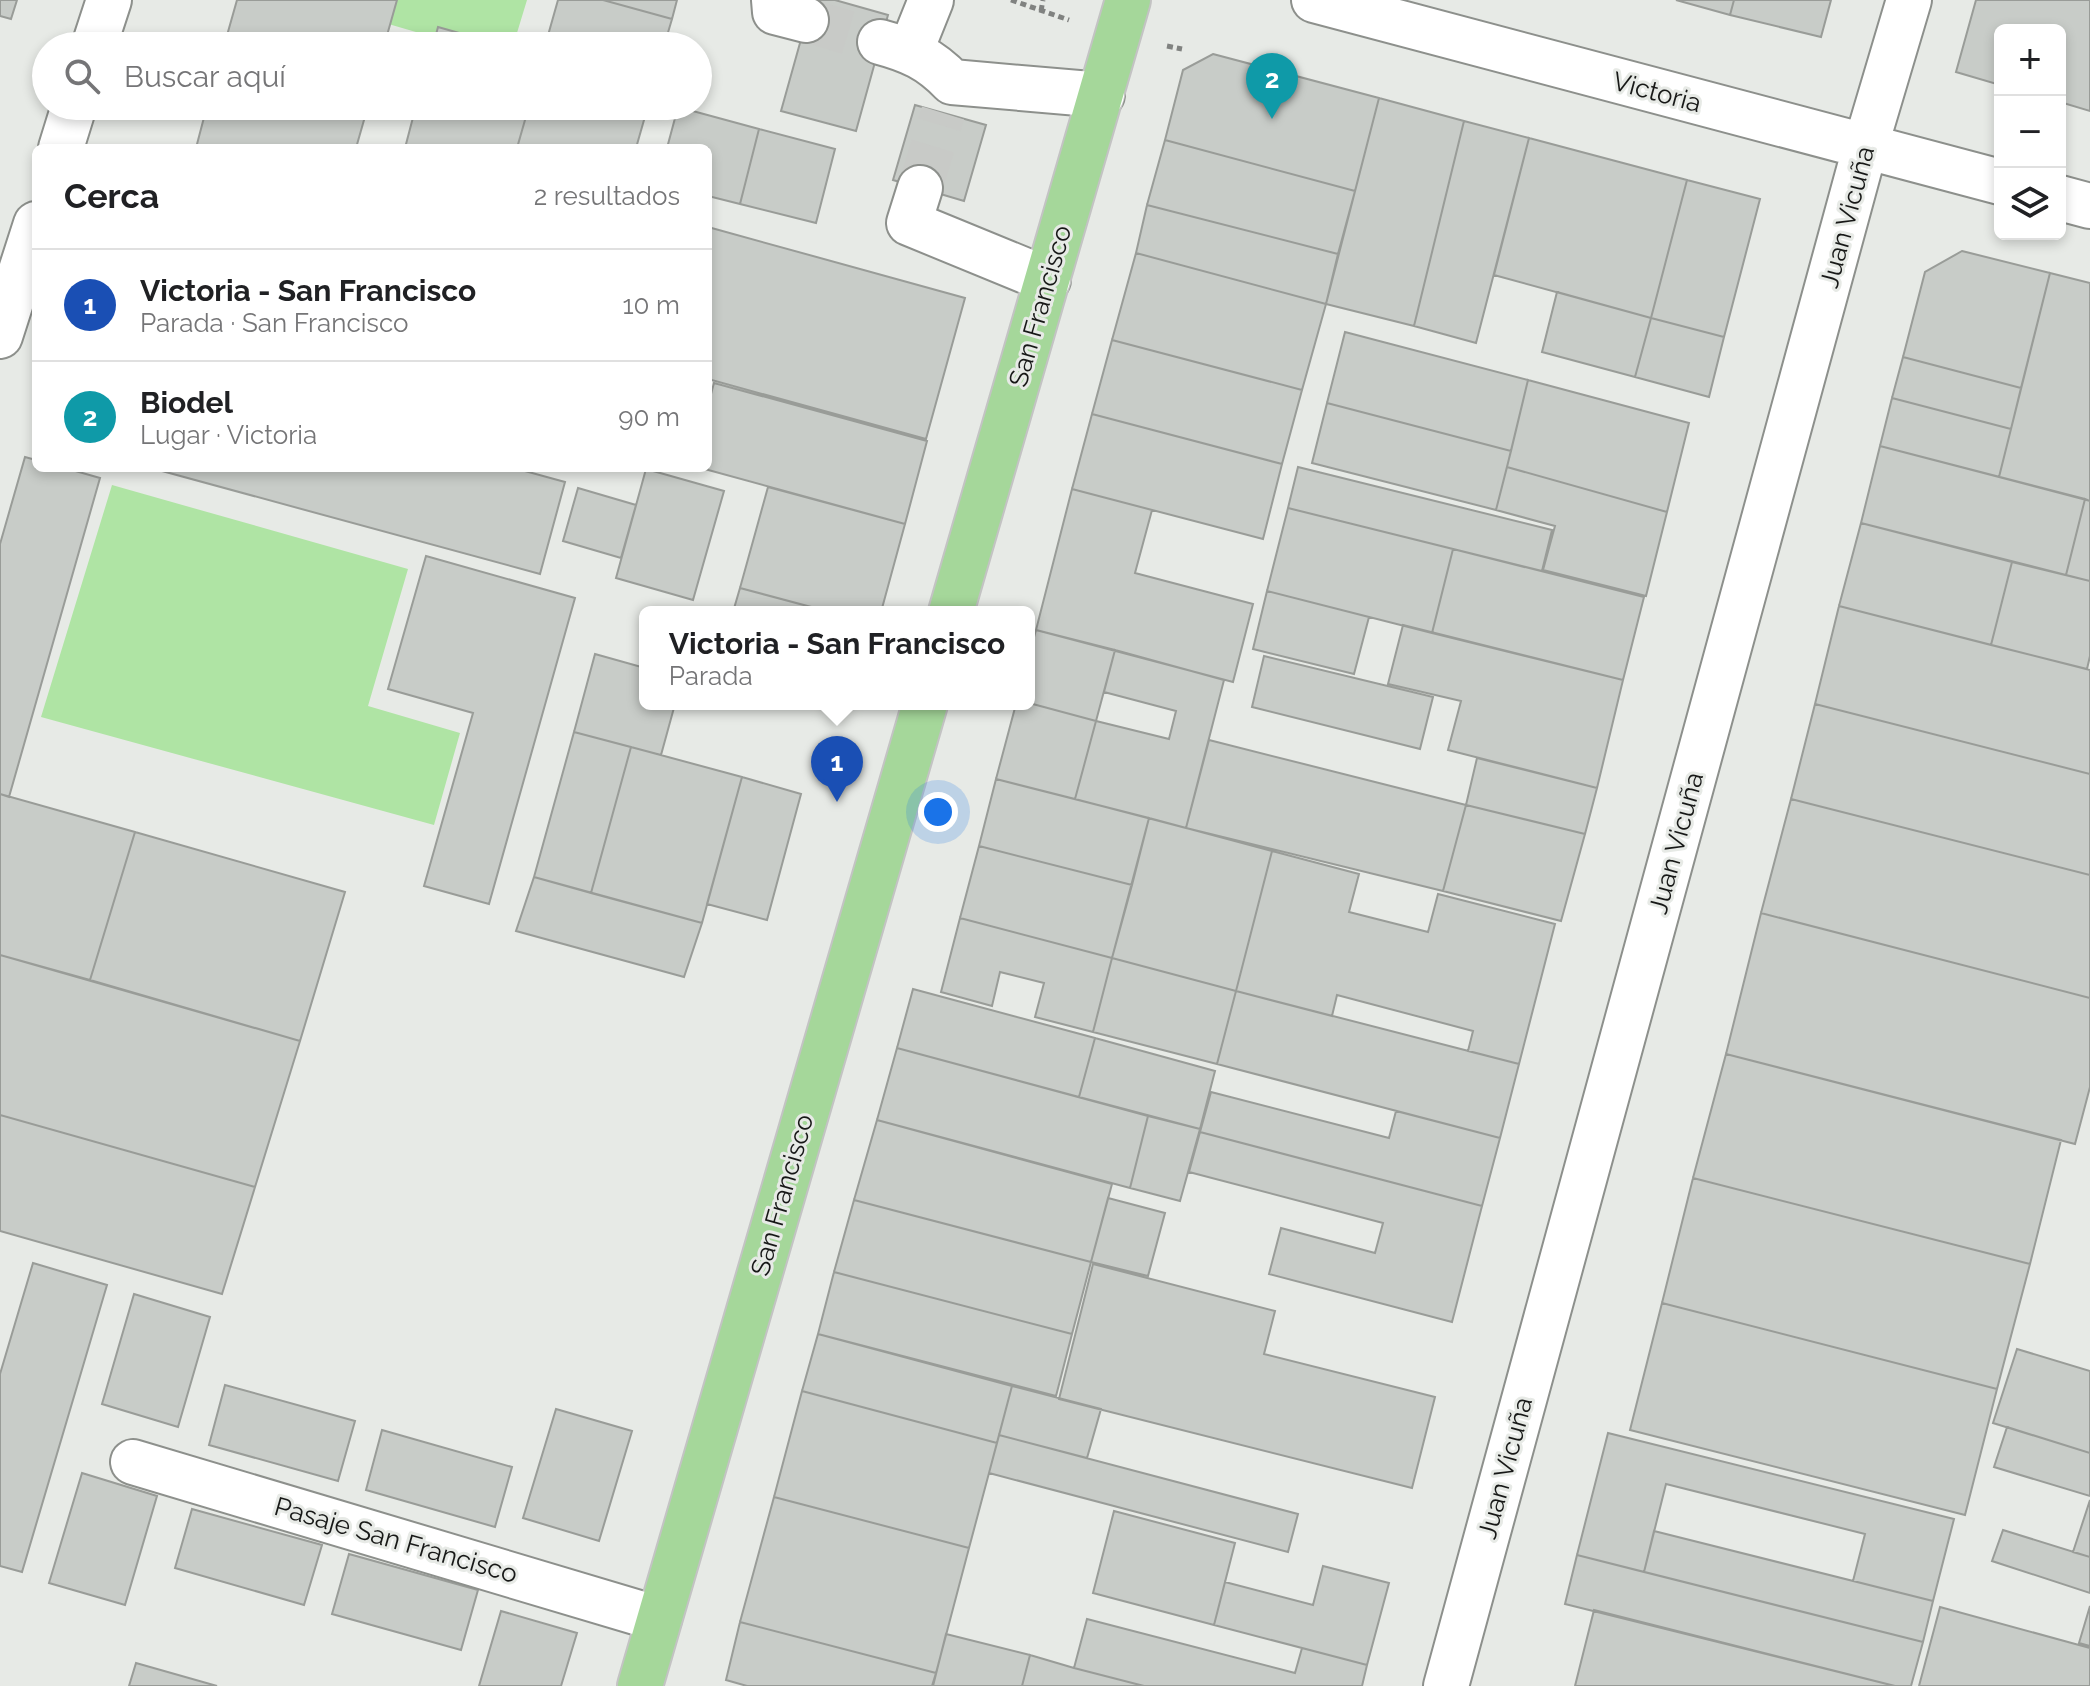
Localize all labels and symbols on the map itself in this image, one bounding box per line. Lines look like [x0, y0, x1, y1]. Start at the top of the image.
pin: 2 [1246, 53, 1298, 119]
street label: Victoria [1609, 66, 1705, 118]
street label: Juan Vicuña [1814, 143, 1880, 291]
street label: San Francisco [1003, 222, 1077, 390]
pin: 1 [811, 736, 863, 802]
street label: Juan Vicuña [1643, 769, 1709, 917]
your location [918, 792, 958, 832]
street label: San Francisco [745, 1111, 819, 1279]
street label: Juan Vicuña [1472, 1394, 1538, 1542]
street label: Pasaje San Francisco [271, 1491, 521, 1589]

